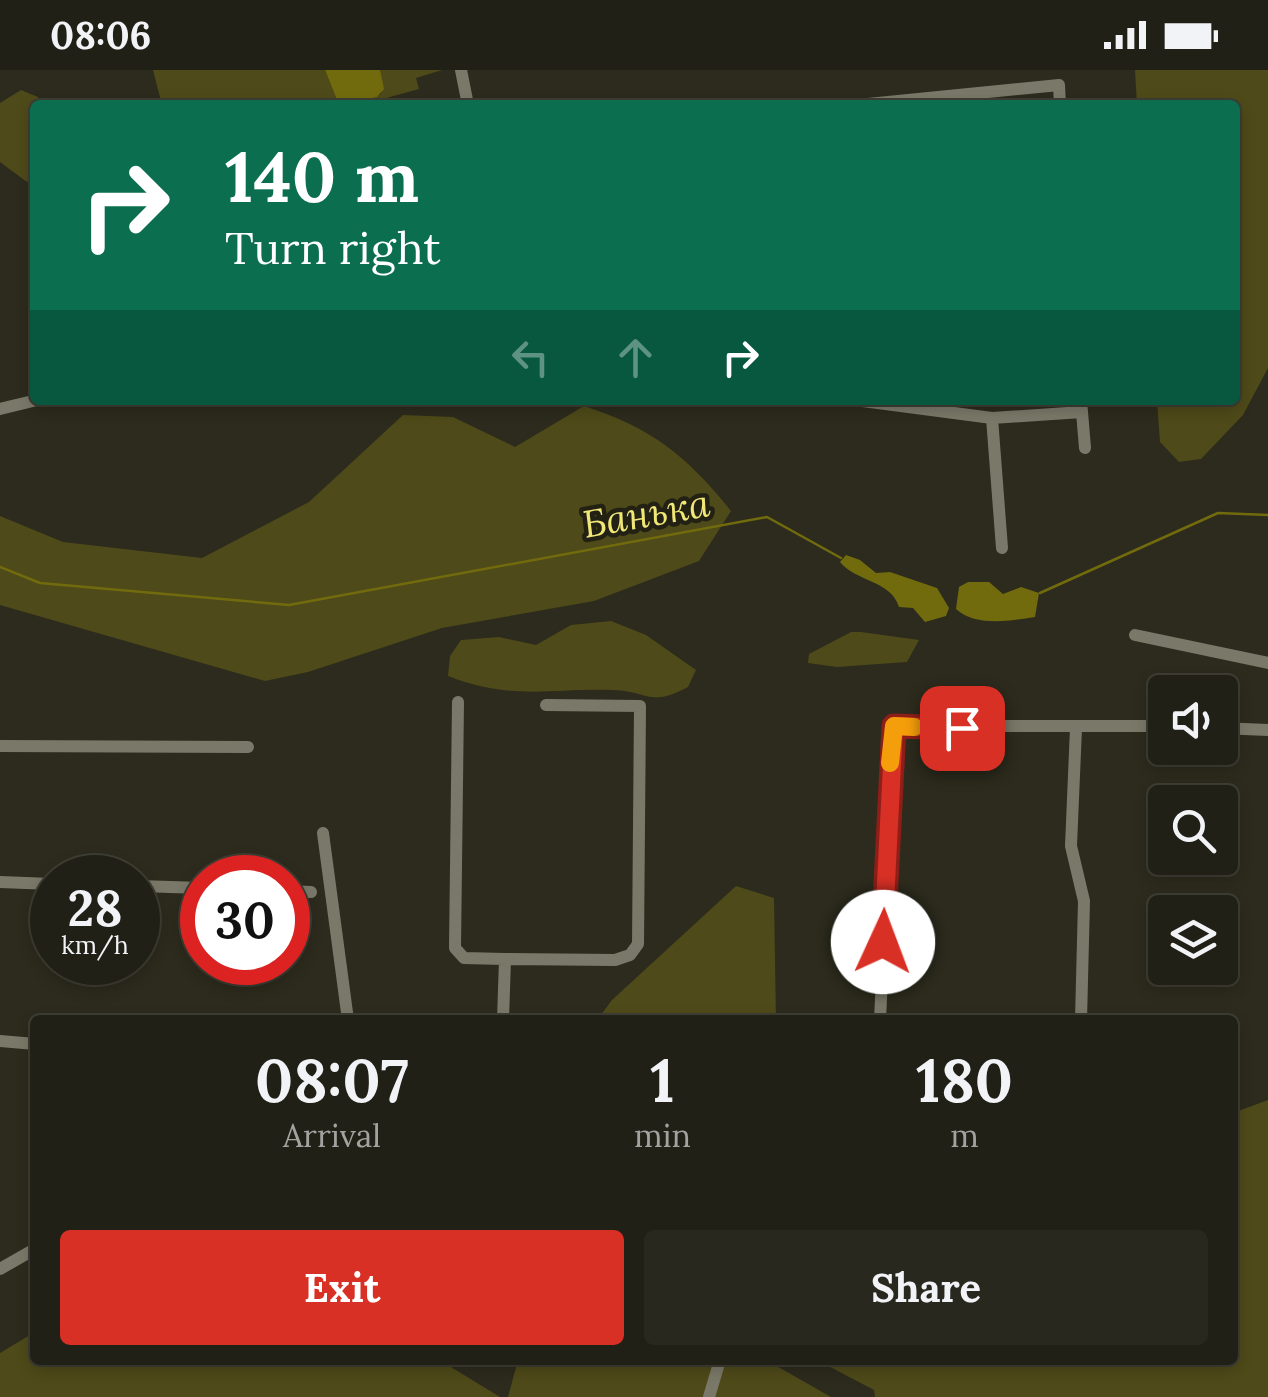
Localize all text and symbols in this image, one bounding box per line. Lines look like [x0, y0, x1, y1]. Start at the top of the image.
text: 08:06 [50, 11, 151, 59]
text: 140 m [225, 132, 419, 221]
icon: right [60, 140, 190, 270]
text: Turn right [225, 219, 441, 276]
icon: left [503, 330, 558, 385]
icon: ahead [608, 330, 663, 385]
icon: right [713, 330, 768, 385]
water label: Банька [579, 478, 713, 548]
map controls [1148, 675, 1238, 985]
button: sound [1148, 675, 1238, 765]
pin [920, 686, 1005, 771]
icon: arrive [935, 701, 990, 756]
button: search [1148, 785, 1238, 875]
speed limit sign: 30 [180, 855, 310, 985]
text: 28 [67, 876, 123, 940]
position arrow [831, 890, 935, 994]
button: layers [1148, 895, 1238, 985]
text: km/h [61, 929, 129, 961]
text: 08:07 [255, 1042, 409, 1118]
text: 1 [650, 1042, 675, 1118]
text: 180 [916, 1042, 1013, 1118]
text: Arrival [283, 1115, 381, 1156]
text: min [634, 1115, 691, 1156]
text: m [950, 1115, 979, 1156]
button: Exit [60, 1230, 624, 1345]
button: Share [644, 1230, 1208, 1345]

